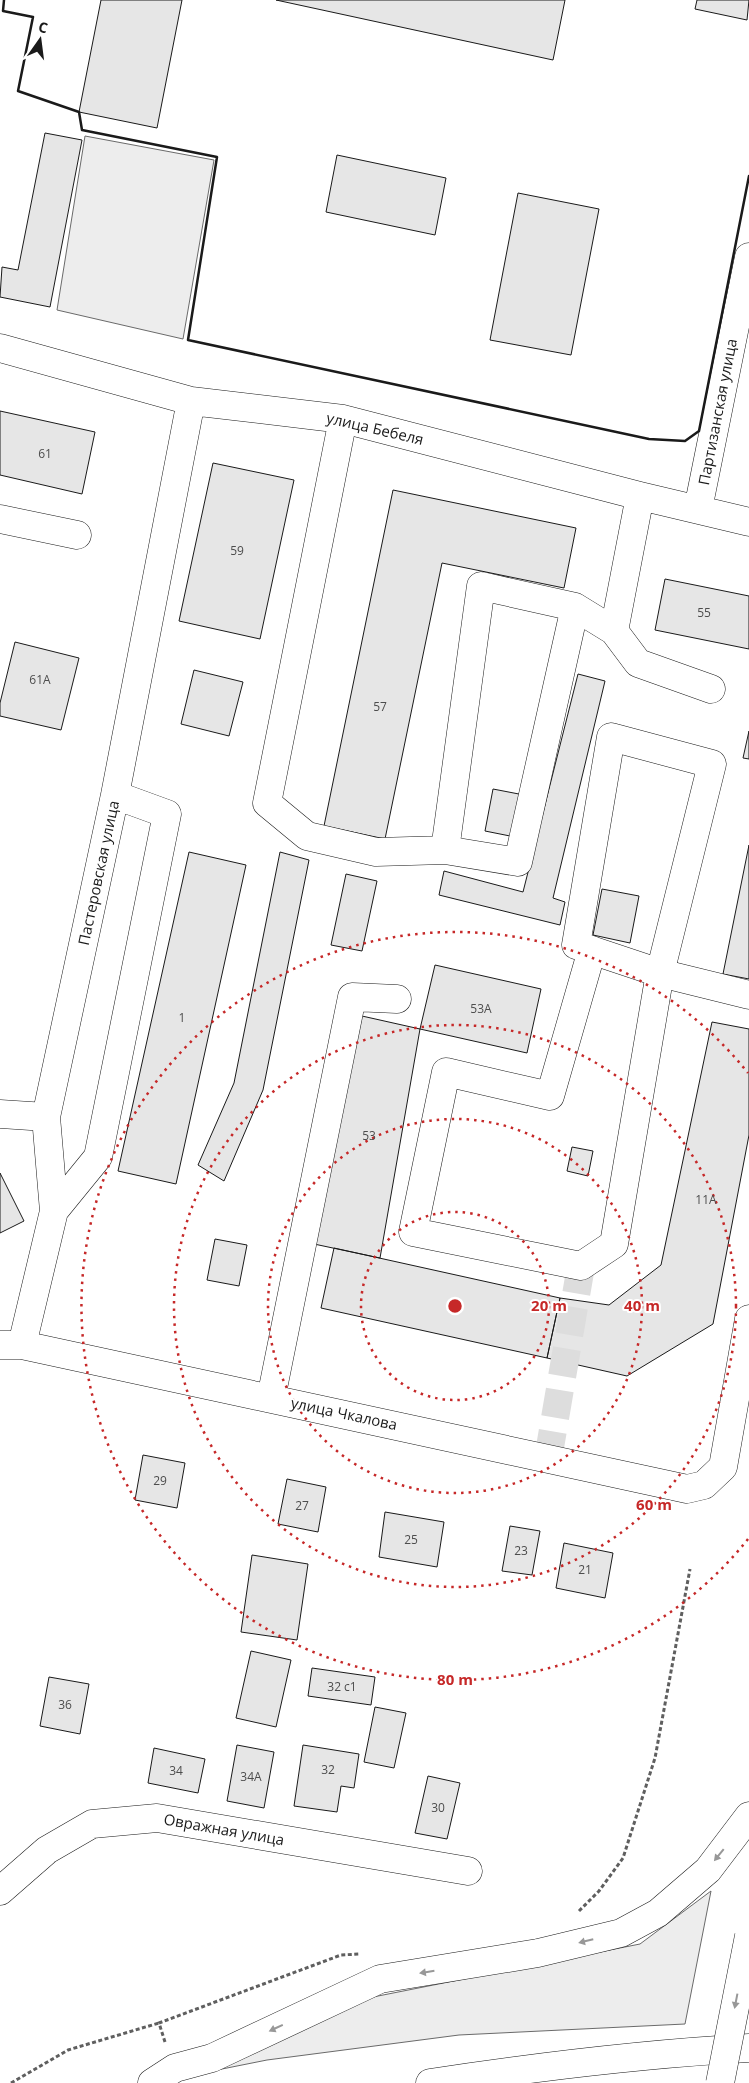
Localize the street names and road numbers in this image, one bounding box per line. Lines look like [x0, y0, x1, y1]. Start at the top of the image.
street label: Партизанская улица [693, 337, 741, 487]
street label: улица Бебеля [325, 407, 426, 449]
street label: Пастеровская улица [73, 799, 123, 947]
street label: улица Чкалова [289, 1392, 399, 1434]
street label: Овражная улица [162, 1809, 286, 1849]

